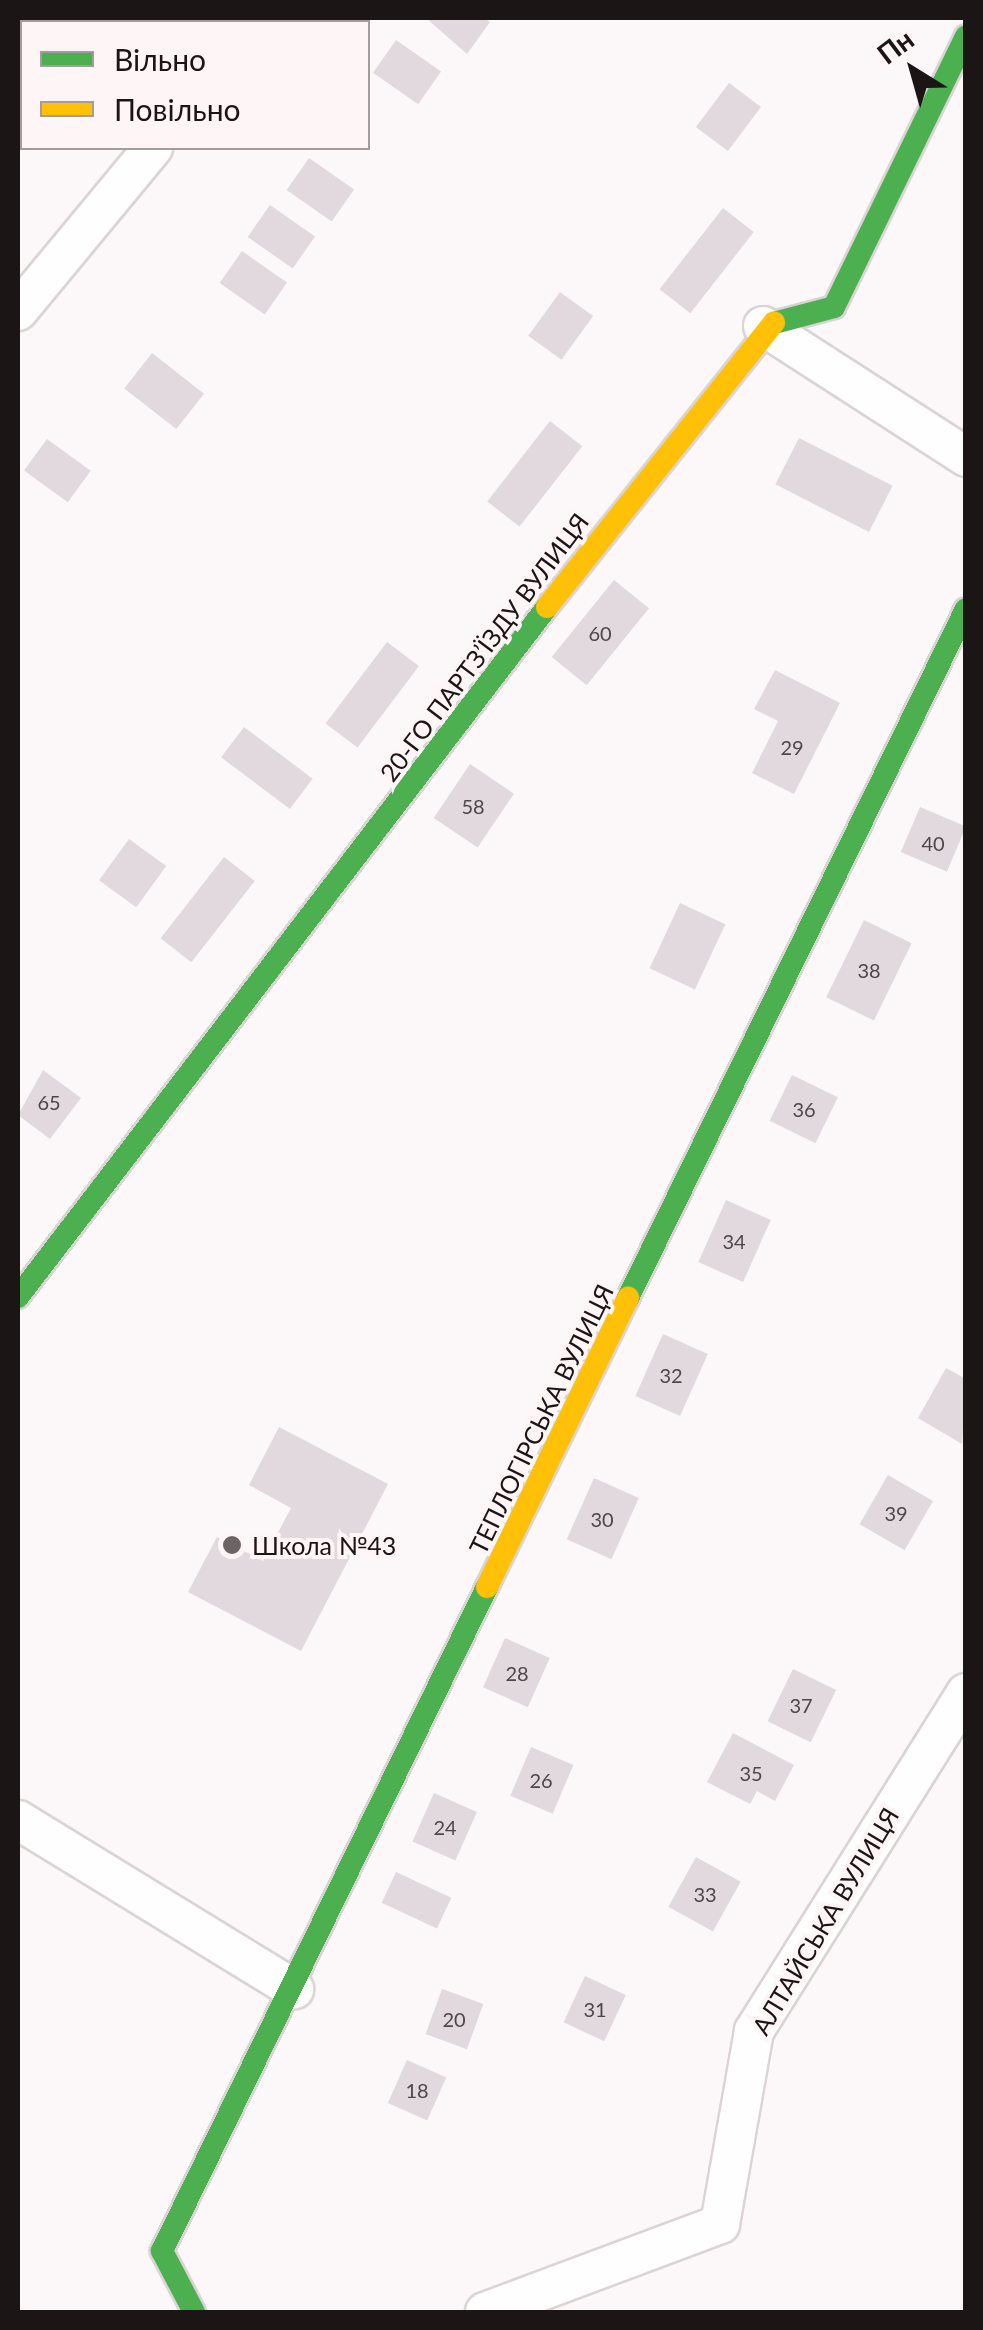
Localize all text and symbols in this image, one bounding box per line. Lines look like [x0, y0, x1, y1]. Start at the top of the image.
legend [20, 20, 370, 150]
north arrow [863, 20, 963, 120]
text: Пн [870, 21, 920, 71]
text: Вільно [114, 41, 206, 77]
text: Повільно [114, 91, 241, 127]
street label: 20-ГО ПАРТЗ’ЇЗДУ ВУЛИЦЯ [373, 507, 595, 787]
house number: 60 [588, 621, 612, 645]
house number: 29 [780, 735, 804, 759]
house number: 58 [461, 794, 485, 818]
house number: 40 [921, 831, 945, 855]
house number: 38 [857, 958, 881, 982]
house number: 65 [37, 1090, 61, 1114]
house number: 36 [792, 1097, 816, 1121]
house number: 34 [722, 1229, 746, 1253]
street label: ТЕПЛОГІРСЬКА ВУЛИЦЯ [463, 1279, 619, 1559]
house number: 32 [659, 1363, 683, 1387]
house number: 39 [884, 1501, 908, 1525]
house number: 30 [590, 1507, 614, 1531]
place label: Школа №43 [252, 1530, 396, 1560]
marker: Школа №43 [221, 1534, 243, 1556]
house number: 28 [505, 1661, 529, 1685]
house number: 37 [789, 1693, 813, 1717]
house number: 35 [739, 1761, 763, 1785]
house number: 26 [529, 1768, 553, 1792]
street label: АЛТАЙСЬКА ВУЛИЦЯ [745, 1802, 905, 2040]
house number: 24 [433, 1815, 457, 1839]
house number: 33 [693, 1882, 717, 1906]
house number: 31 [583, 1997, 607, 2021]
house number: 20 [442, 2007, 466, 2031]
house number: 18 [405, 2078, 429, 2102]

